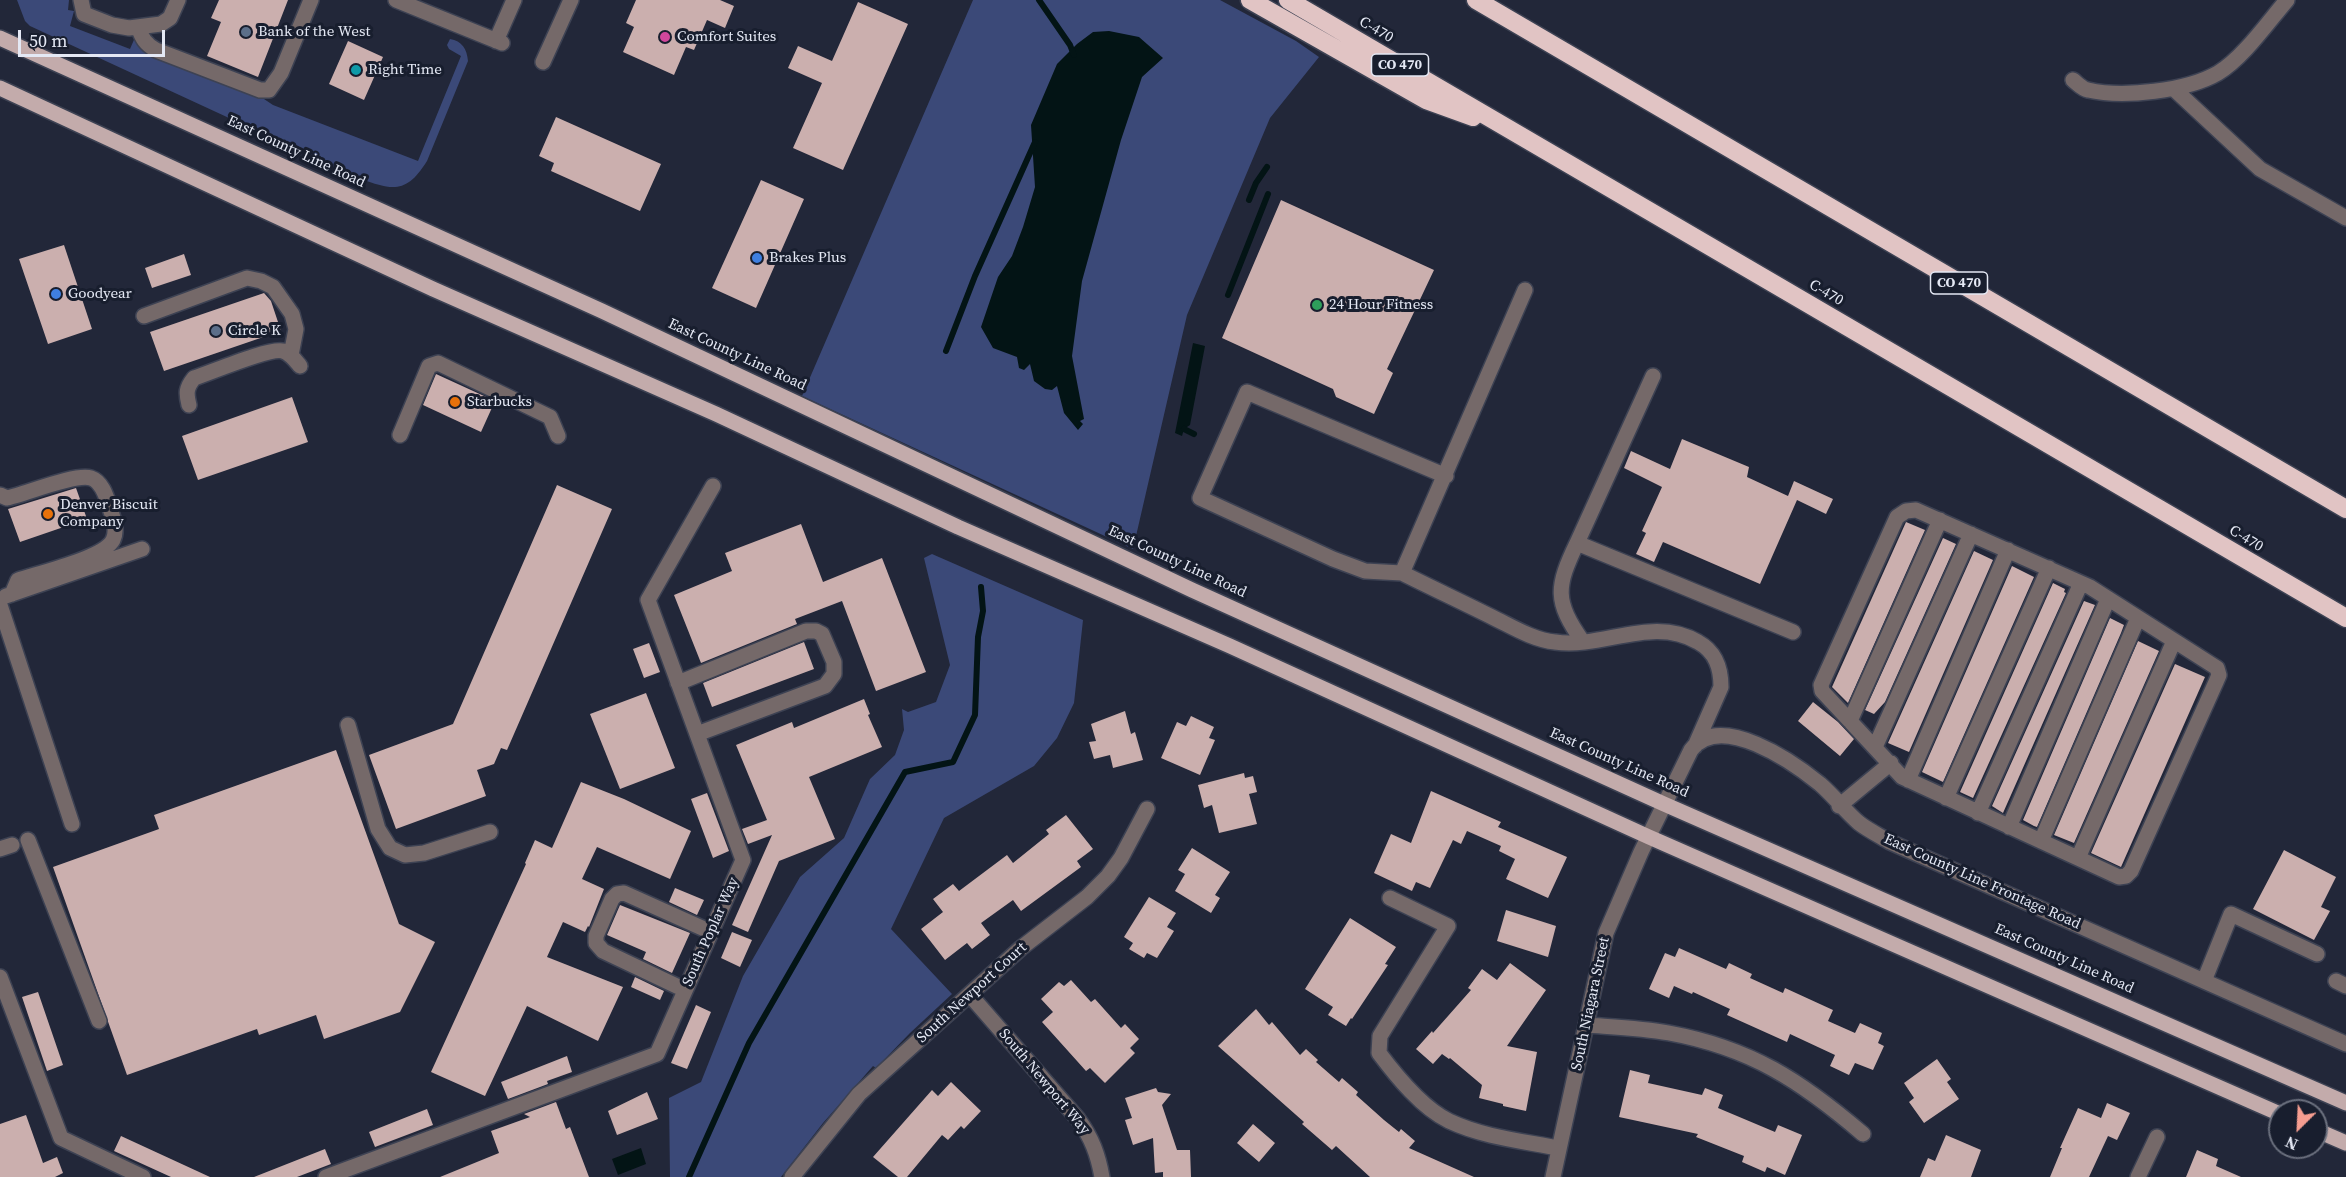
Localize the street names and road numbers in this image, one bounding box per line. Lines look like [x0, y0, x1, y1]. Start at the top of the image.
street label: C-470 [1356, 13, 1396, 47]
road number: CO 470 [1372, 54, 1428, 76]
street label: East County Line Road [224, 112, 368, 192]
road number: CO 470 [1930, 272, 1988, 294]
street label: C-470 [1806, 276, 1846, 310]
street label: East County Line Road [665, 315, 809, 395]
street label: East County Line Road [1105, 522, 1249, 602]
street label: C-470 [2226, 522, 2266, 556]
street label: East County Line Road [1547, 724, 1691, 802]
street label: East County Line Frontage Road [1881, 830, 2083, 934]
street label: South Poplar Way [679, 875, 743, 989]
street label: East County Line Road [1992, 920, 2136, 998]
street label: South Niagara Street [1568, 936, 1614, 1072]
street label: South Newport Court [913, 939, 1031, 1047]
street label: South Newport Way [995, 1026, 1093, 1138]

